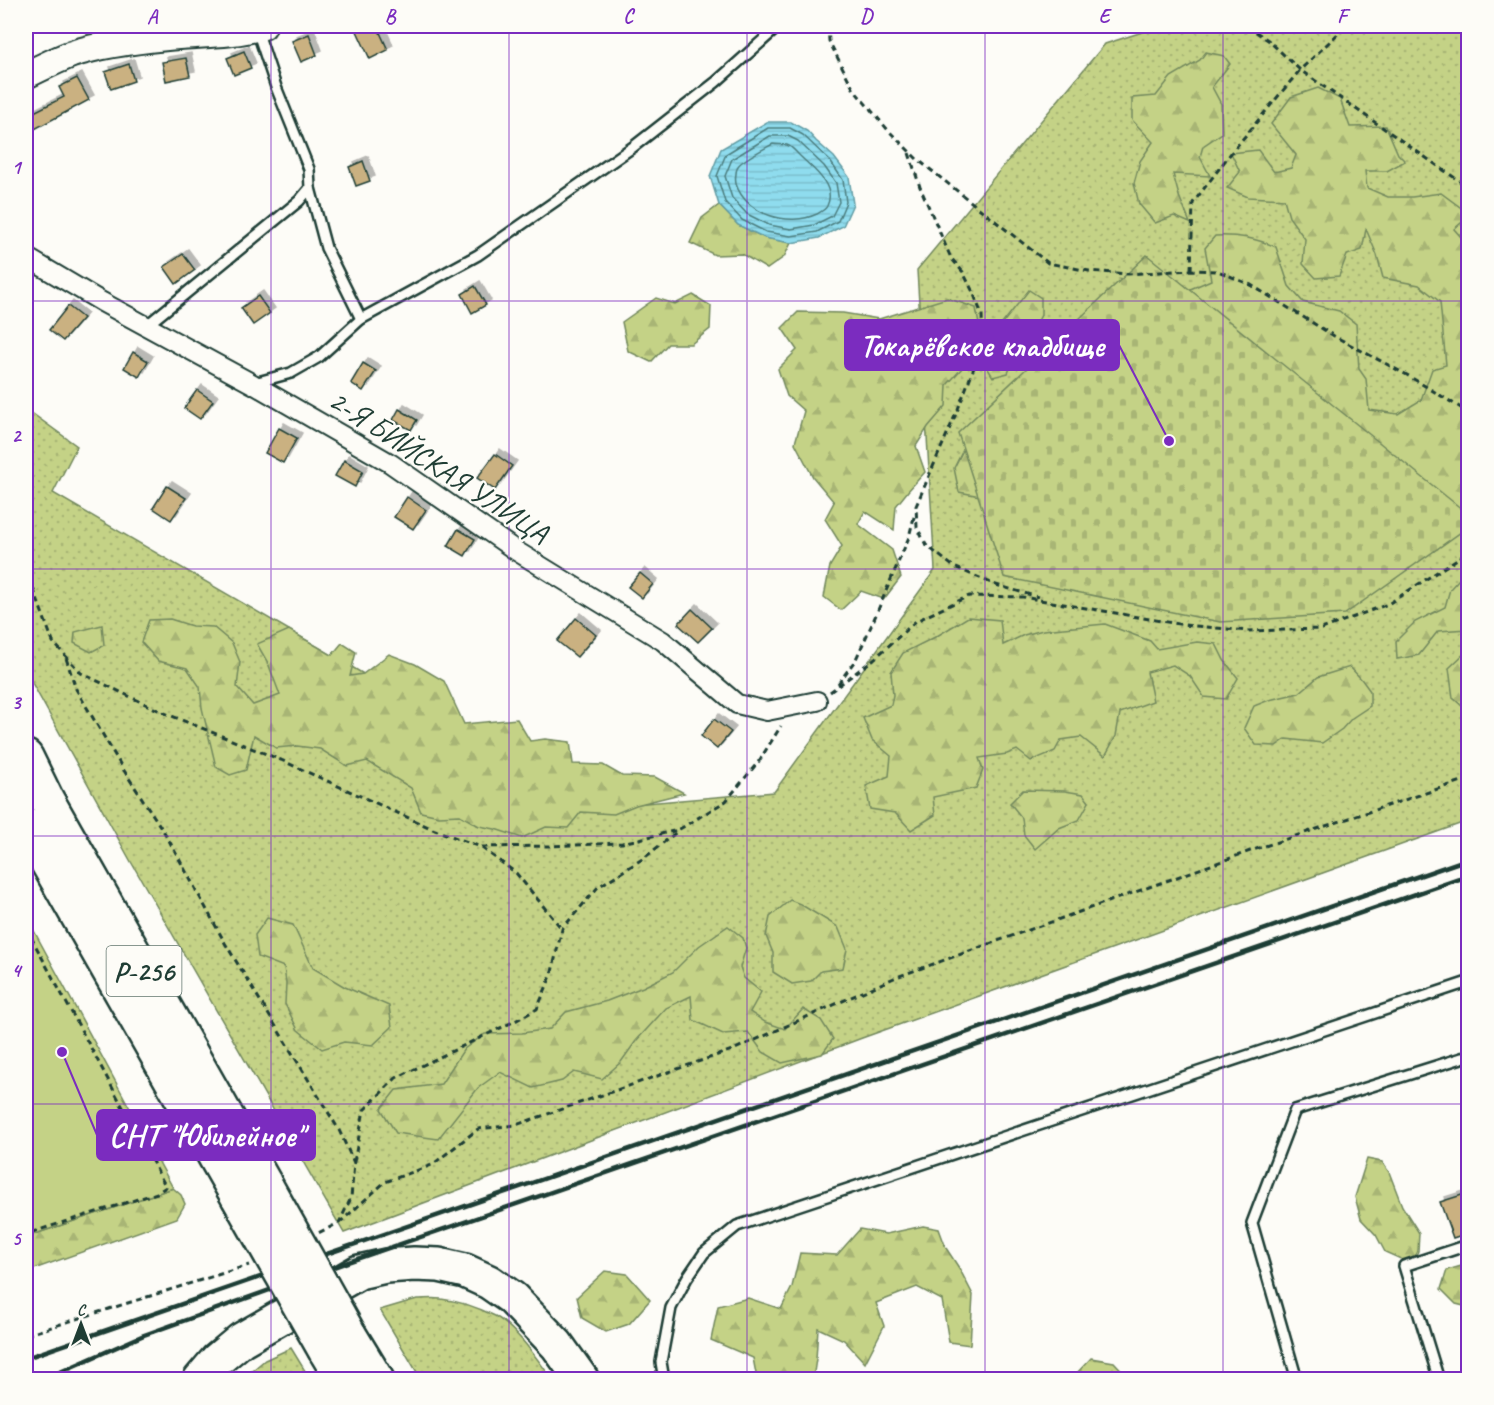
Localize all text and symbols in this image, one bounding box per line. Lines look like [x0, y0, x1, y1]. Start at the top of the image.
text: A [147, 4, 159, 29]
text: B [385, 4, 397, 29]
text: C [623, 4, 635, 29]
text: D [860, 4, 874, 29]
text: E [1099, 4, 1113, 29]
text: F [1337, 4, 1351, 29]
text: 1 [12, 155, 23, 180]
callout: Токарёвское кладбище [845, 320, 1119, 370]
text: Токарёвское кладбище [860, 325, 1107, 366]
street label: 2-Я БИЙСКАЯ УЛИЦА [322, 381, 557, 552]
text: 2 [12, 423, 23, 448]
text: 3 [12, 690, 23, 715]
road number: Р-256 [106, 946, 182, 996]
text: 4 [12, 958, 24, 983]
callout: СНТ "Юбилейное" [97, 1110, 315, 1160]
text: СНТ "Юбилейное" [109, 1115, 311, 1156]
text: 5 [12, 1226, 23, 1251]
north arrow [51, 1294, 111, 1354]
text: С [77, 1300, 87, 1320]

